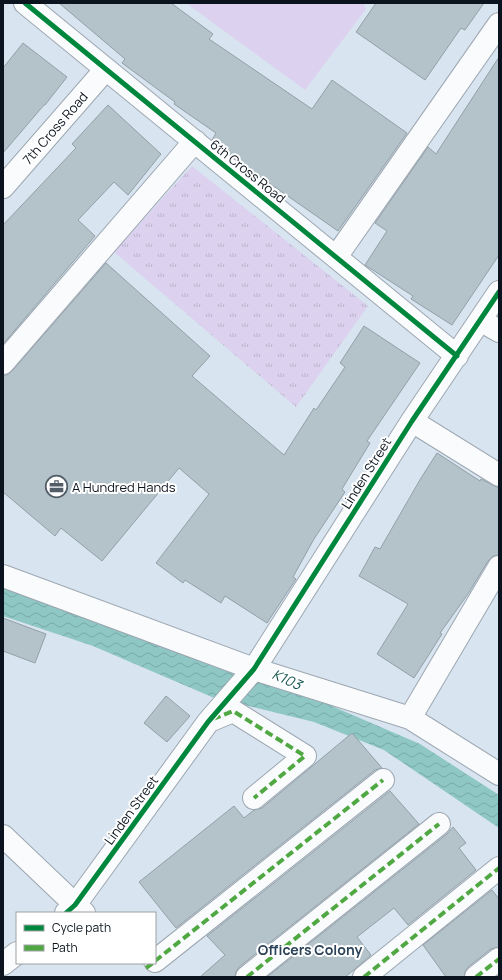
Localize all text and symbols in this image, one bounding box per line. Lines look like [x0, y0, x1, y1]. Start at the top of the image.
street label: 7th Cross Road [18, 88, 92, 168]
street label: 6th Cross Road [207, 135, 289, 207]
street label: Linden Street [337, 434, 395, 512]
office icon: A Hundred Hands [44, 474, 70, 500]
place label: A Hundred Hands [72, 478, 176, 496]
water label: K103 [269, 664, 307, 695]
street label: Linden Street [100, 772, 162, 848]
legend [16, 912, 156, 964]
text: Cycle path [52, 919, 111, 936]
text: Path [52, 939, 78, 956]
district label: Officers Colony [258, 940, 362, 959]

